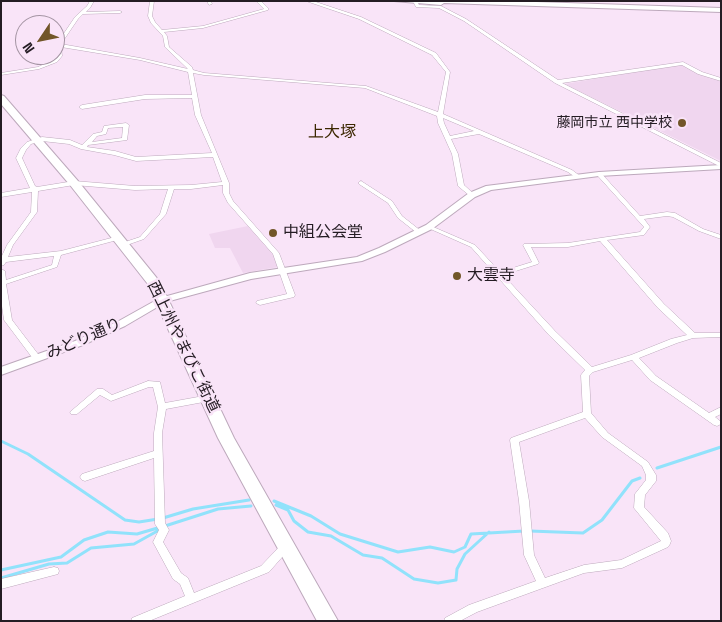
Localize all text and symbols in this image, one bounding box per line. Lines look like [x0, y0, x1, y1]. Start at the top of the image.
north arrow [15, 15, 65, 65]
text: N [18, 39, 38, 57]
place label: 藤岡市立 西中学校 [556, 115, 672, 131]
marker: 藤岡市立 西中学校 [676, 117, 688, 129]
district label: 上大塚 [308, 123, 356, 143]
place label: 中組公会堂 [283, 223, 363, 243]
marker: 中組公会堂 [267, 227, 279, 239]
place label: 大雲寺 [467, 266, 515, 286]
marker: 大雲寺 [451, 270, 463, 282]
street label: 西上州やまびこ街道 [143, 278, 223, 416]
street label: みどり通り [43, 315, 125, 363]

